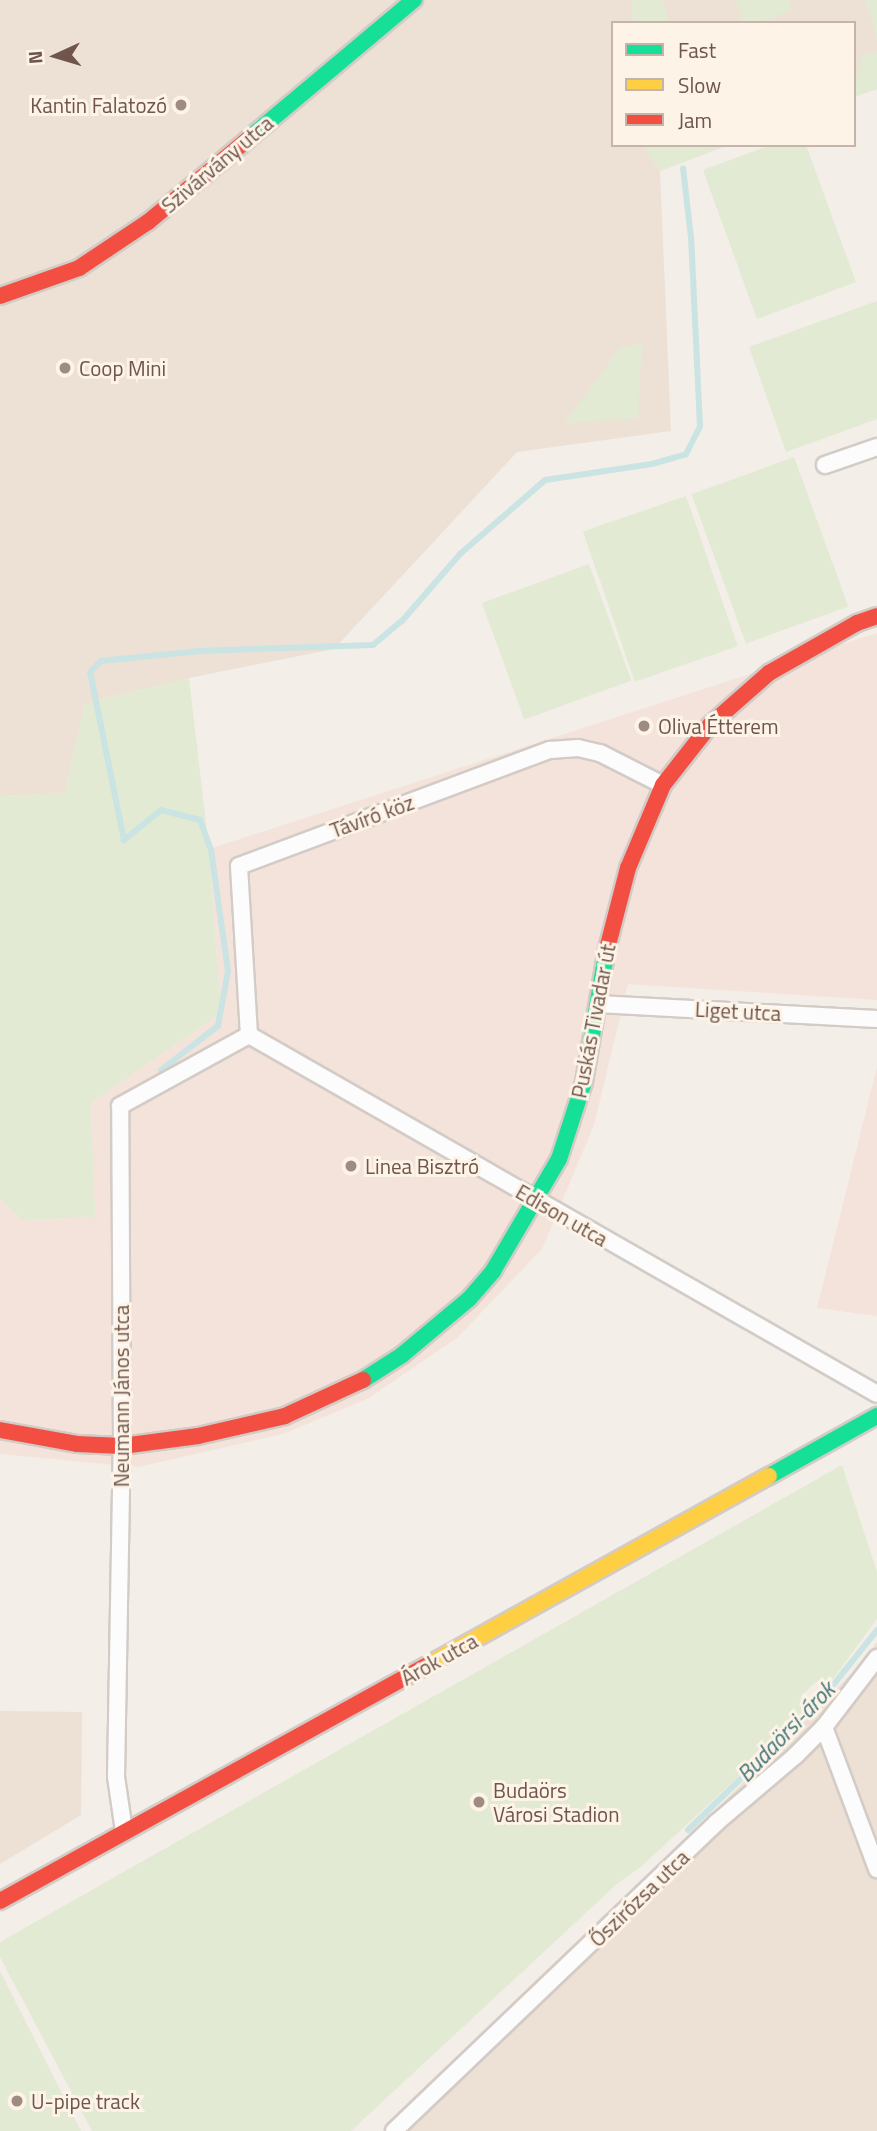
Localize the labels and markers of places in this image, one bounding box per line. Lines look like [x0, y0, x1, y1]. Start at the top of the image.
place label: Kantin Falatozó [30, 92, 167, 118]
marker: Kantin Falatozó [173, 97, 189, 113]
place label: Coop Mini [79, 355, 166, 381]
marker: Coop Mini [57, 360, 73, 376]
place label: Oliva Étterem [658, 713, 778, 739]
marker: Oliva Étterem [636, 718, 652, 734]
place label: Linea Bisztró [365, 1153, 479, 1179]
marker: Linea Bisztró [343, 1158, 359, 1174]
place label: Budaörs Városi Stadion [493, 1777, 619, 1827]
marker: Budaörs Városi Stadion [471, 1794, 487, 1810]
place label: U-pipe track [31, 2088, 140, 2114]
marker: U-pipe track [9, 2093, 25, 2109]

